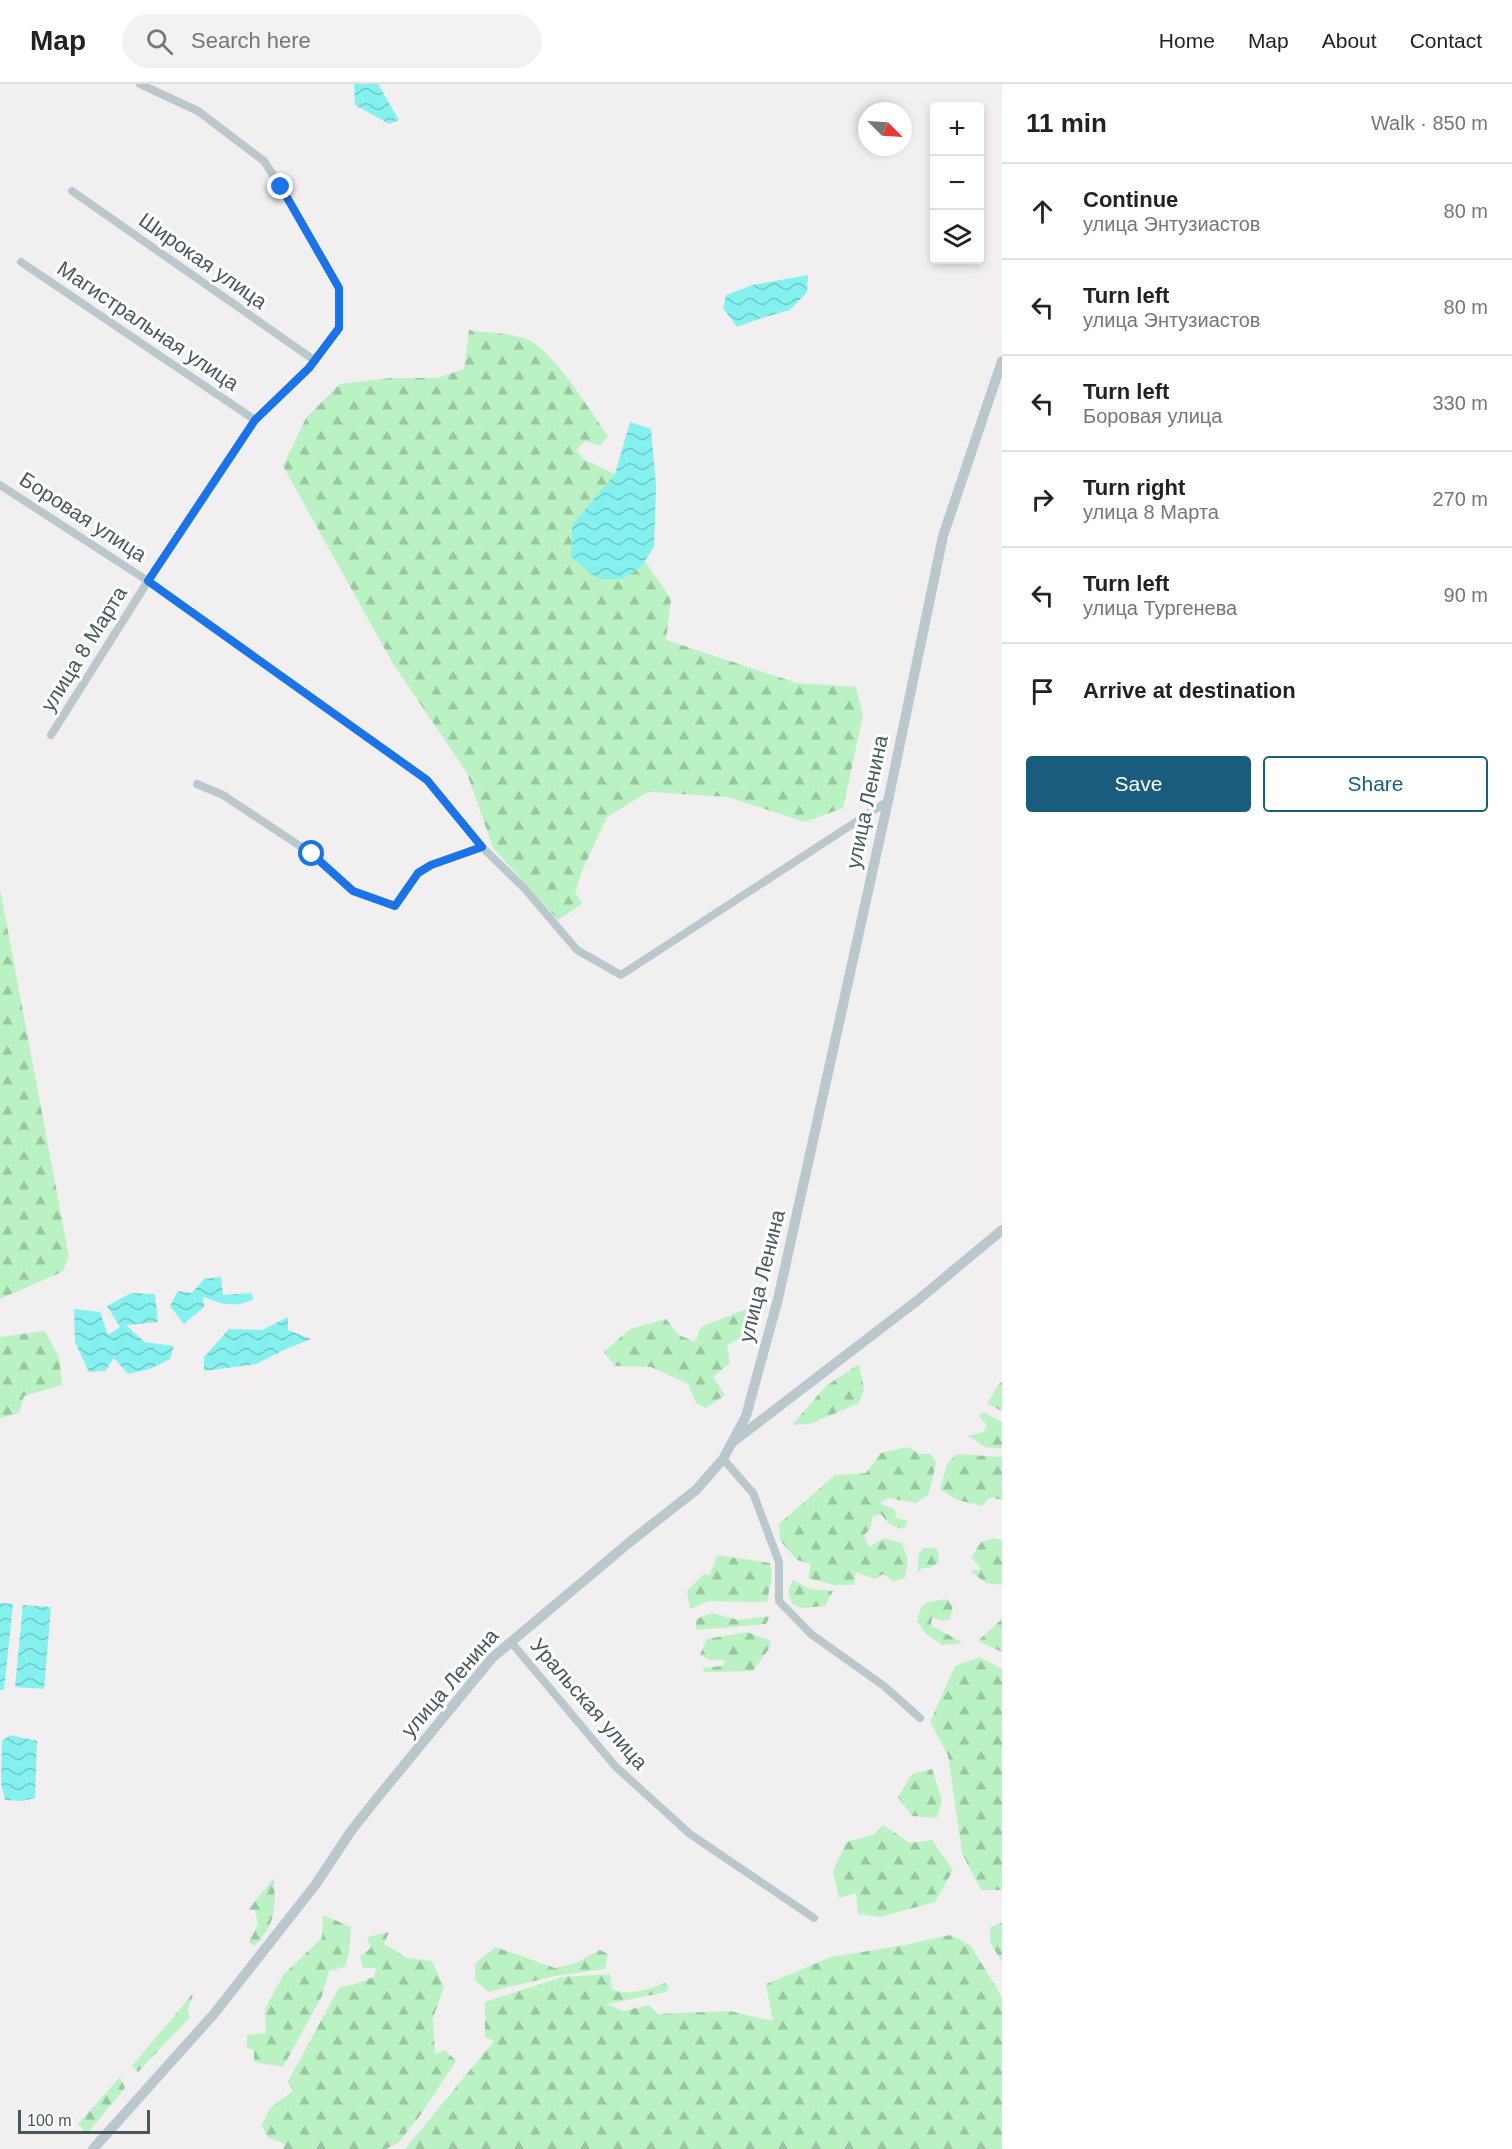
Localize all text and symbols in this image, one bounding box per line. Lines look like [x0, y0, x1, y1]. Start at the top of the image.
search box [122, 14, 542, 68]
text: Map [30, 25, 86, 56]
icon: search [143, 25, 176, 58]
text: Search here [191, 28, 311, 53]
text: Home [1159, 29, 1215, 52]
text: Map [1248, 29, 1289, 52]
text: About [1322, 29, 1377, 52]
text: Contact [1410, 29, 1482, 52]
north arrow [858, 102, 912, 156]
map controls [930, 102, 984, 264]
button: + [930, 102, 984, 156]
text: 11 min [1026, 108, 1107, 138]
text: Walk · 850 m [1371, 112, 1488, 134]
button: − [930, 156, 984, 210]
route end [267, 173, 293, 199]
text: Continue [1083, 187, 1178, 212]
icon: ahead [1026, 195, 1059, 228]
text: 80 m [1444, 200, 1488, 222]
street label: Широкая улица [135, 208, 272, 313]
button: layers [930, 210, 984, 264]
text: улица Энтузиастов [1083, 213, 1261, 235]
street label: Магистральная улица [53, 256, 244, 395]
text: Turn left [1083, 283, 1169, 308]
icon: left [1026, 291, 1059, 324]
text: 80 m [1444, 296, 1488, 318]
text: улица Энтузиастов [1083, 309, 1261, 331]
text: Turn left [1083, 379, 1169, 404]
icon: left [1026, 387, 1059, 420]
text: 330 m [1432, 392, 1488, 414]
text: Боровая улица [1083, 405, 1222, 427]
street label: Боровая улица [16, 467, 151, 566]
text: Turn right [1083, 475, 1185, 500]
icon: right [1026, 483, 1059, 516]
text: 270 m [1432, 488, 1488, 510]
text: улица 8 Марта [1083, 501, 1219, 523]
text: Turn left [1083, 571, 1169, 596]
icon: left [1026, 579, 1059, 612]
street label: улица 8 Марта [36, 582, 131, 715]
text: 90 m [1444, 584, 1488, 606]
text: улица Тургенева [1083, 597, 1237, 619]
icon: arrive [1026, 675, 1059, 708]
text: Arrive at destination [1083, 678, 1296, 703]
street label: улица Ленина [841, 733, 892, 871]
button: Save [1026, 756, 1251, 812]
button: Share [1263, 756, 1488, 812]
route start [298, 840, 324, 866]
street label: улица Ленина [734, 1207, 789, 1344]
street label: улица Ленина [396, 1624, 503, 1741]
street label: Уральская улица [526, 1634, 653, 1774]
scale bar [18, 2107, 150, 2134]
text: 100 m [27, 2112, 71, 2129]

